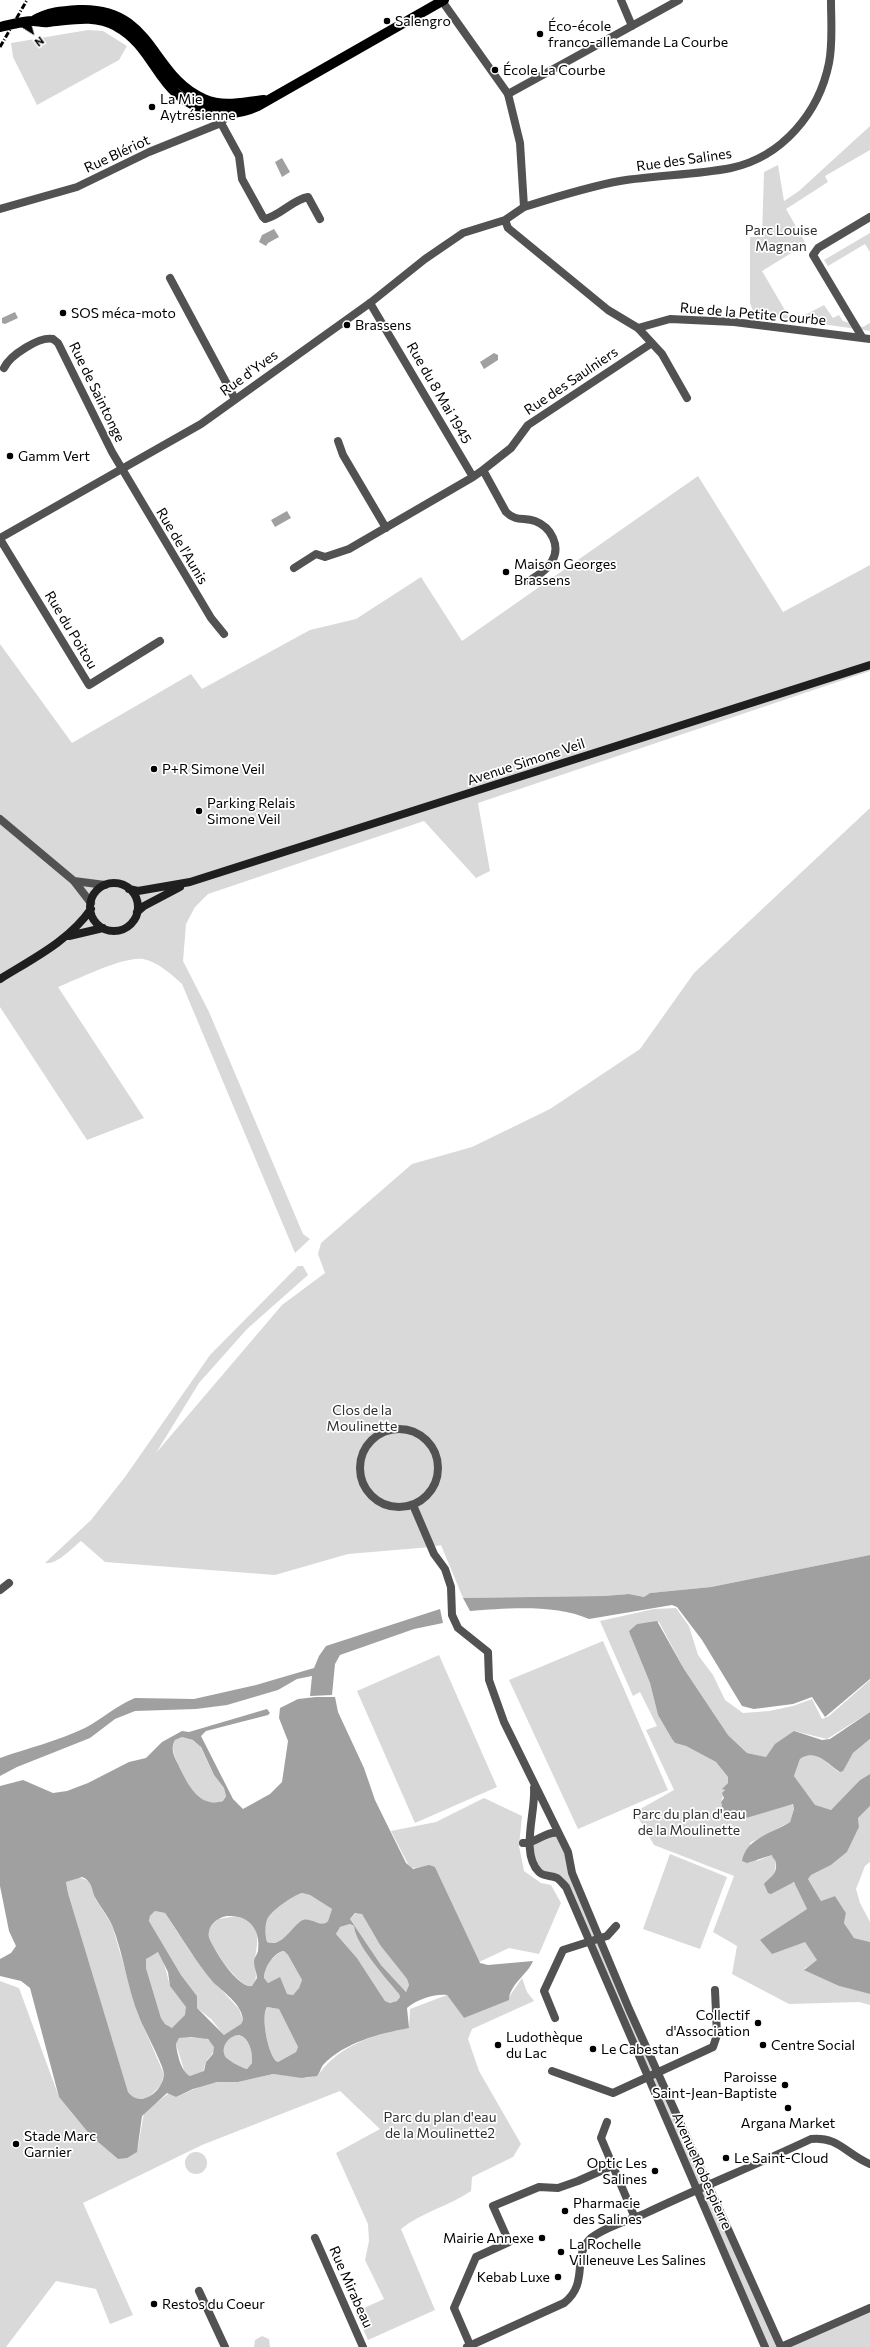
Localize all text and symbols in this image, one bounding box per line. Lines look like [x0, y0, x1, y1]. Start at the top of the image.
north arrow [12, 12, 52, 52]
place label: Salengro [395, 13, 451, 29]
marker: Salengro [382, 16, 392, 26]
place label: Éco-école franco-allemande La Courbe [548, 18, 728, 50]
marker: Éco-école franco-allemande La Courbe [535, 29, 545, 39]
text: N [32, 34, 47, 50]
place label: École La Courbe [503, 62, 605, 78]
marker: École La Courbe [490, 65, 500, 75]
place label: La Mie Aytrésienne [160, 91, 236, 124]
marker: La Mie Aytrésienne [147, 102, 157, 112]
street label: Rue Blériot [82, 132, 152, 176]
street label: Rue des Salines [635, 145, 733, 175]
park label: Parc Louise Magnan [745, 222, 817, 254]
street label: Rue de la Petite Courbe [679, 299, 827, 329]
place label: SOS méca-moto [71, 305, 176, 321]
marker: SOS méca-moto [58, 308, 68, 318]
place label: Brassens [355, 317, 411, 333]
marker: Brassens [342, 320, 352, 330]
street label: Rue de Saintonge [65, 339, 129, 445]
street label: Rue du 8 Mai 1945 [403, 339, 475, 447]
street label: Rue des Saulniers [521, 343, 621, 419]
street label: Rue d'Yves [217, 346, 281, 400]
place label: Gamm Vert [18, 448, 90, 464]
marker: Gamm Vert [5, 451, 15, 461]
street label: Rue de l'Aunis [153, 505, 211, 587]
place label: Maison Georges Brassens [514, 556, 616, 588]
marker: Maison Georges Brassens [501, 567, 511, 577]
street label: Rue du Poitou [41, 588, 101, 672]
street label: Avenue Simone Veil [465, 735, 587, 789]
place label: P+R Simone Veil [162, 761, 265, 777]
marker: P+R Simone Veil [149, 764, 159, 774]
place label: Parking Relais Simone Veil [207, 795, 295, 828]
marker: Parking Relais Simone Veil [194, 806, 204, 816]
park label: Clos de la Moulinette [327, 1402, 397, 1434]
park label: Parc du plan d'eau de la Moulinette [633, 1806, 745, 1838]
place label: Collectif d'Association [666, 2007, 750, 2040]
marker: Collectif d'Association [753, 2018, 763, 2028]
place label: Ludothèque du Lac [506, 2029, 583, 2062]
place label: Centre Social [771, 2037, 855, 2053]
marker: Ludothèque du Lac [493, 2040, 503, 2050]
marker: Centre Social [758, 2040, 768, 2050]
place label: Le Cabestan [601, 2041, 679, 2057]
marker: Le Cabestan [588, 2044, 598, 2054]
place label: Paroisse Saint-Jean-Baptiste [652, 2069, 777, 2102]
marker: Paroisse Saint-Jean-Baptiste [780, 2080, 790, 2090]
marker: Argana Market [783, 2103, 793, 2113]
park label: Parc du plan d'eau de la Moulinette2 [384, 2109, 496, 2142]
street label: Avenue Robespierre [669, 2110, 735, 2232]
place label: Argana Market [741, 2115, 835, 2131]
place label: Stade Marc Garnier [24, 2128, 96, 2160]
marker: Stade Marc Garnier [11, 2139, 21, 2149]
place label: Le Saint-Cloud [734, 2150, 828, 2166]
marker: Le Saint-Cloud [721, 2153, 731, 2163]
place label: Optic Les Salines [587, 2155, 647, 2188]
marker: Optic Les Salines [650, 2166, 660, 2176]
place label: Pharmacie des Salines [573, 2195, 642, 2228]
marker: Pharmacie des Salines [560, 2206, 570, 2216]
place label: Mairie Annexe [443, 2230, 534, 2246]
marker: Mairie Annexe [537, 2233, 547, 2243]
place label: La Rochelle Villeneuve Les Salines [569, 2236, 706, 2268]
street label: Rue Mirabeau [325, 2243, 377, 2331]
marker: La Rochelle Villeneuve Les Salines [556, 2247, 566, 2257]
place label: Kebab Luxe [477, 2269, 550, 2285]
marker: Kebab Luxe [553, 2272, 563, 2282]
place label: Restos du Coeur [162, 2296, 265, 2312]
marker: Restos du Coeur [149, 2299, 159, 2309]

